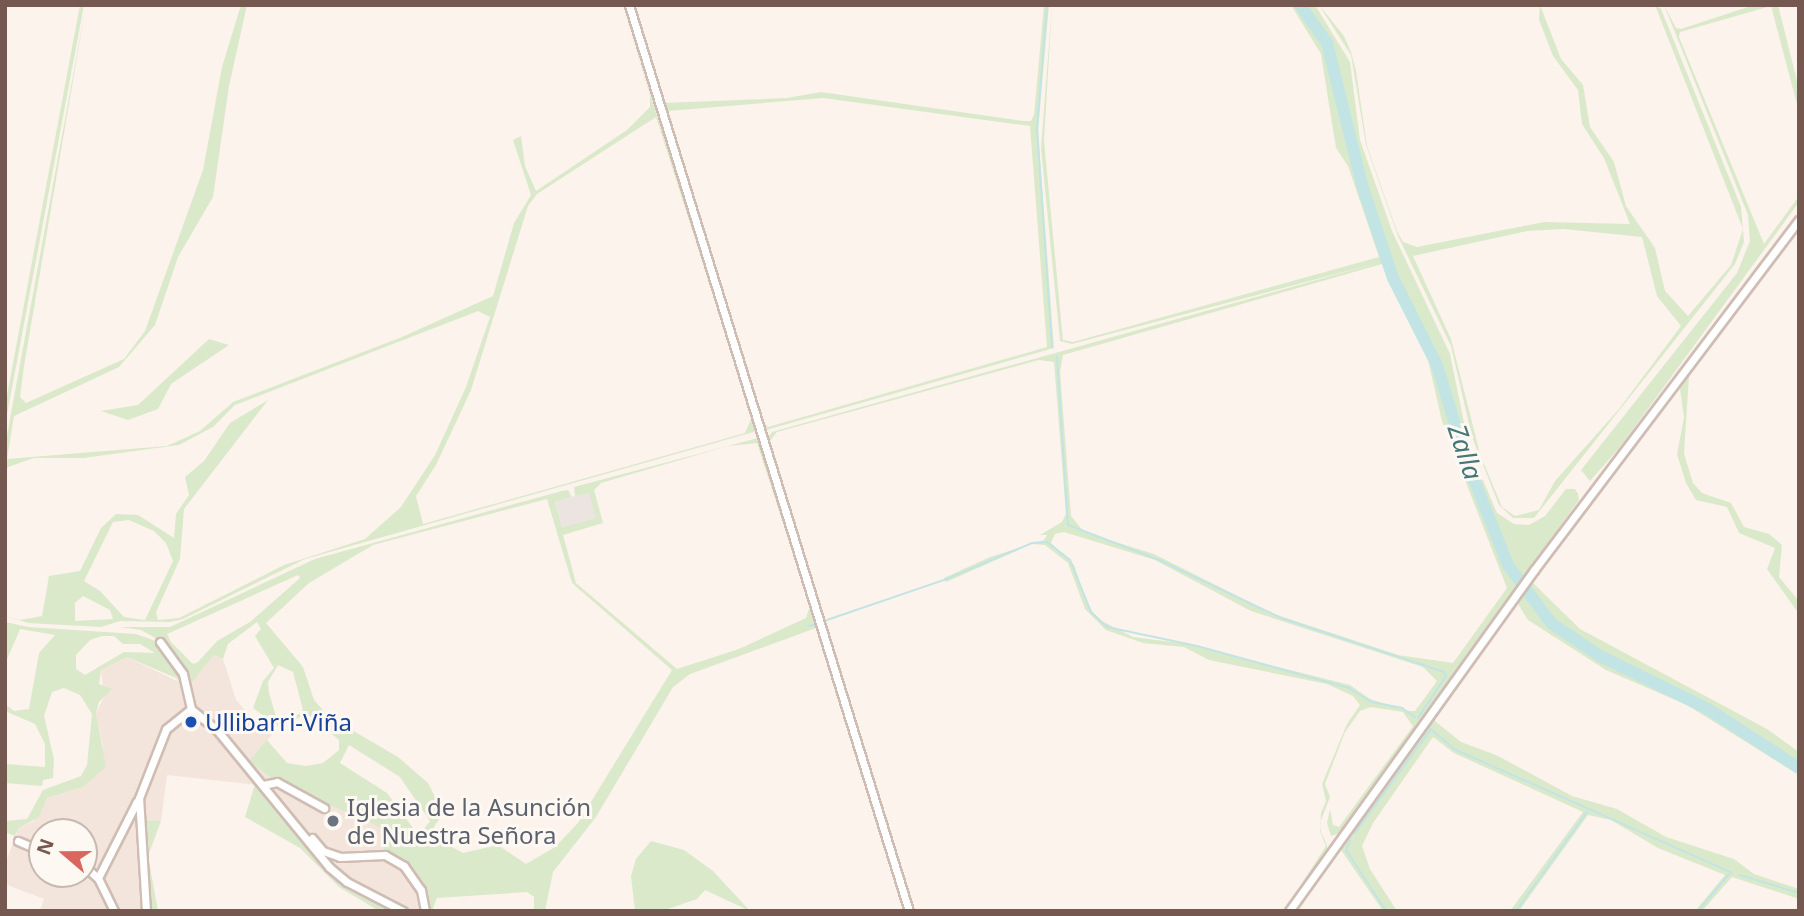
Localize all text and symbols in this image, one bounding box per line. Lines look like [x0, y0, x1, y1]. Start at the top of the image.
water label: Zalla [1441, 420, 1489, 484]
place label: Ullibarri-Viña [205, 708, 352, 736]
marker: Ullibarri-Viña [183, 714, 199, 730]
place label: Iglesia de la Asunción de Nuestra Señora [347, 793, 591, 849]
marker: Iglesia de la Asunción de Nuestra Señora [325, 813, 341, 829]
north arrow [28, 818, 98, 888]
text: N [30, 835, 60, 858]

